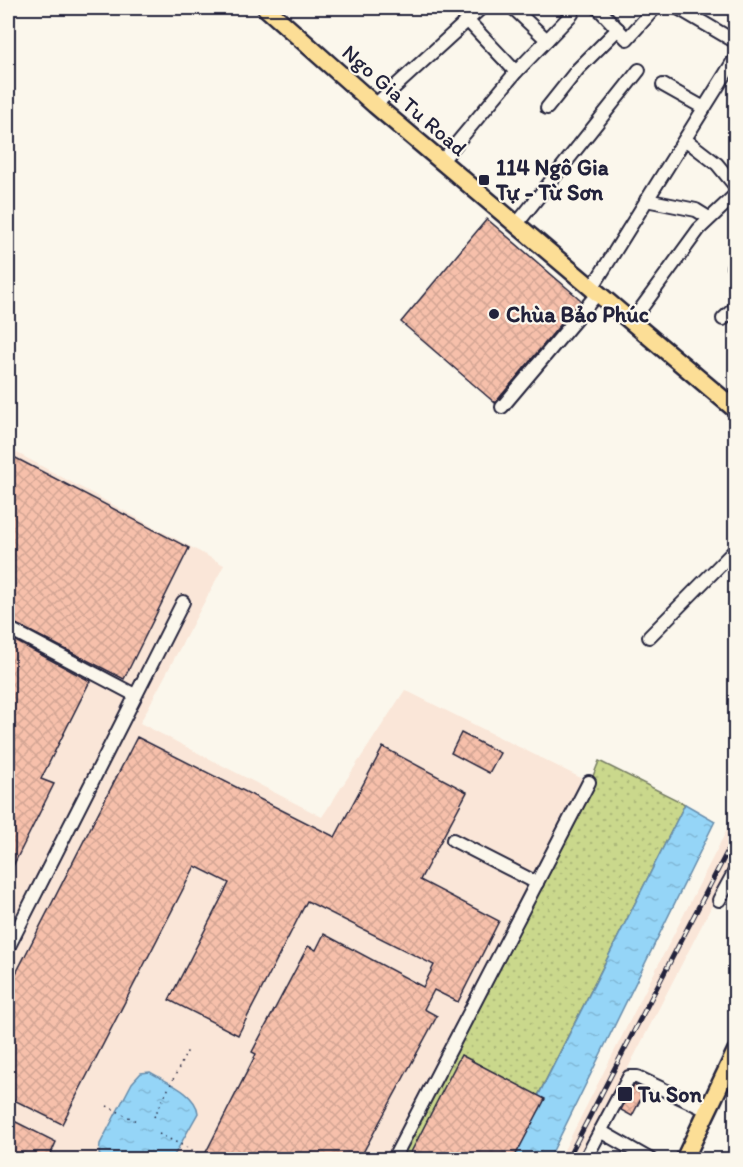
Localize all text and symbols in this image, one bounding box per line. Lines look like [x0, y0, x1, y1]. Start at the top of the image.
street label: Ngo Gia Tu Road [337, 39, 473, 162]
place label: 114 Ngô Gia Tự - Từ Sơn [495, 154, 609, 206]
marker: 114 Ngô Gia Tự - Từ Sơn [477, 173, 491, 187]
place label: Chùa Bảo Phúc [506, 301, 649, 328]
marker: Chùa Bảo Phúc [487, 307, 501, 321]
place label: Tu Son [637, 1081, 702, 1108]
marker: Tu Son [616, 1085, 634, 1103]

